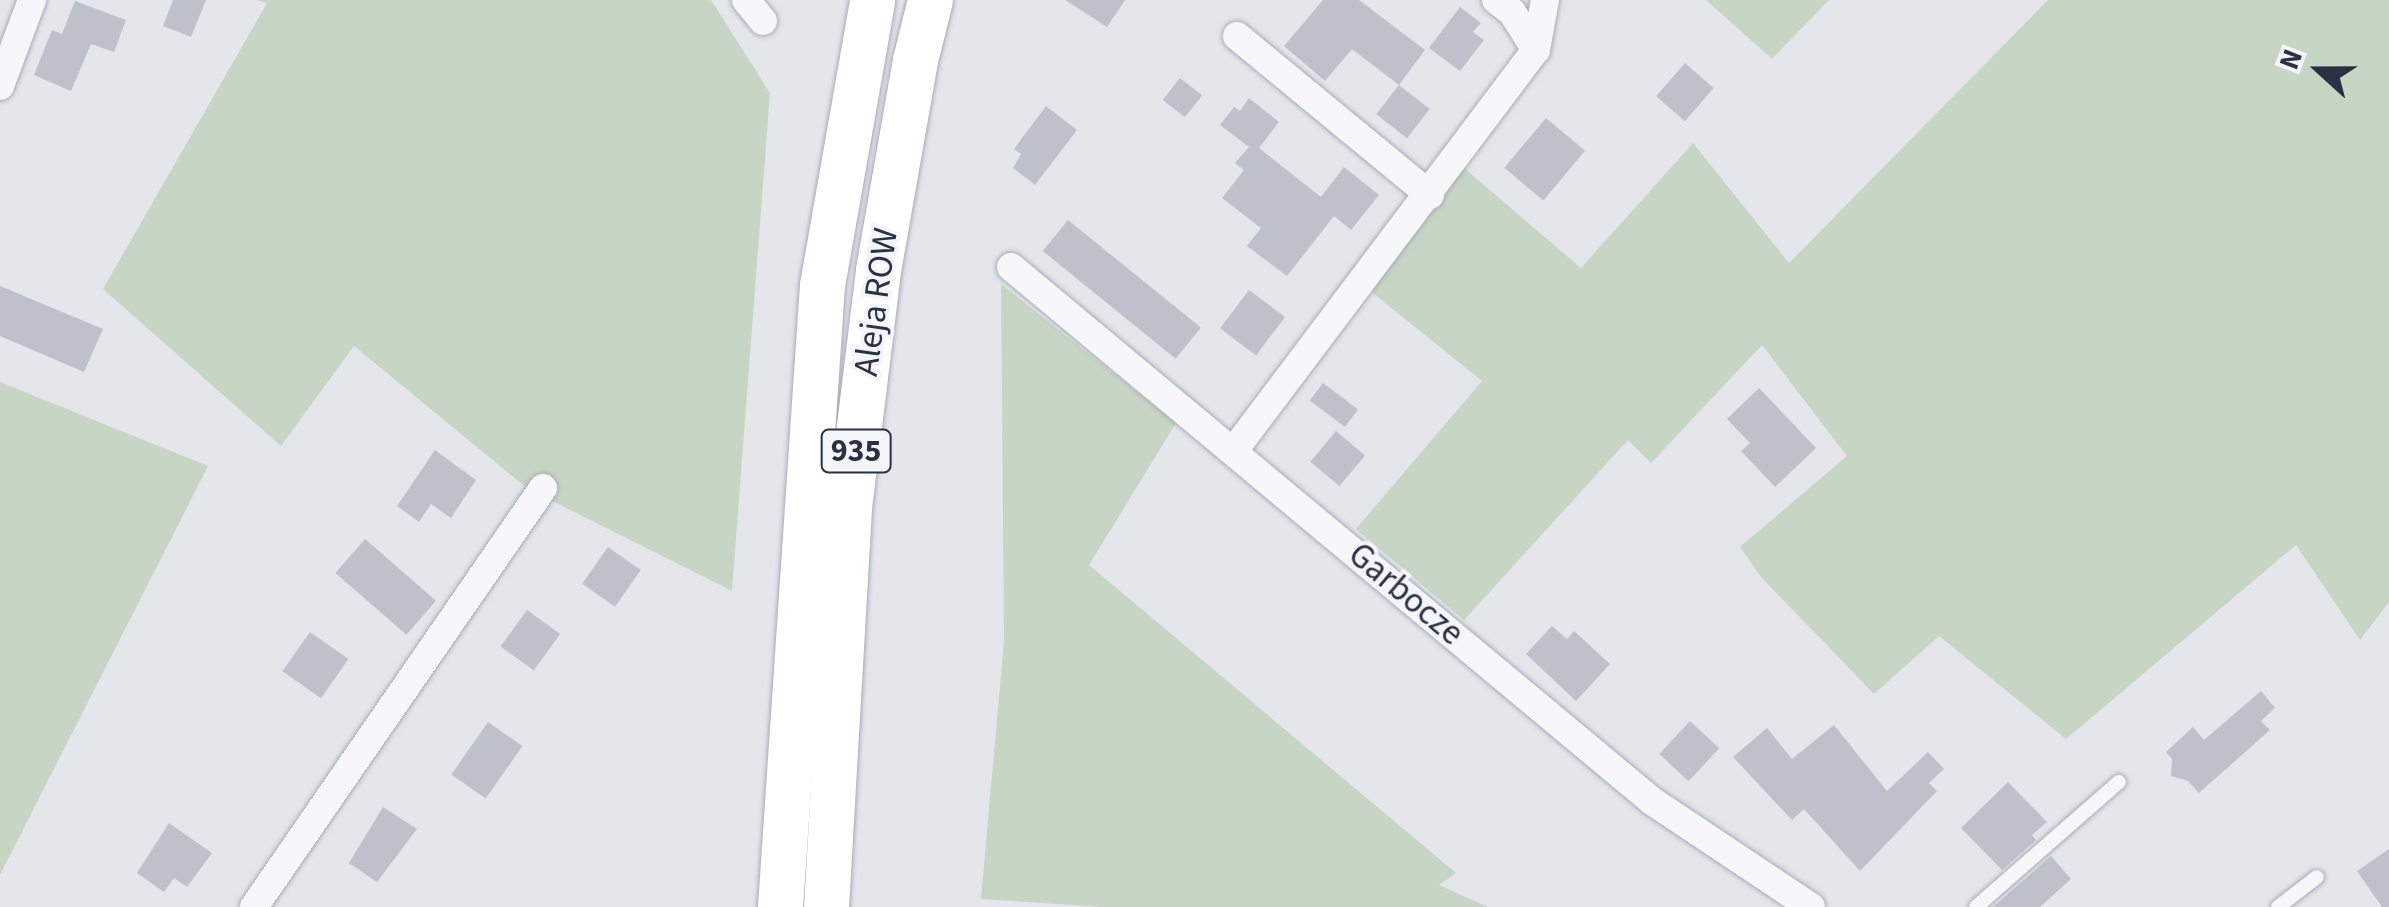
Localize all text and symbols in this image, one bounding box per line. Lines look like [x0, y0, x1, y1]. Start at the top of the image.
north arrow [2269, 20, 2369, 120]
text: N [2269, 43, 2313, 75]
street label: Aleja ROW [845, 225, 907, 379]
road number: 935 [818, 424, 894, 478]
street label: Garbocze [1340, 534, 1472, 654]

